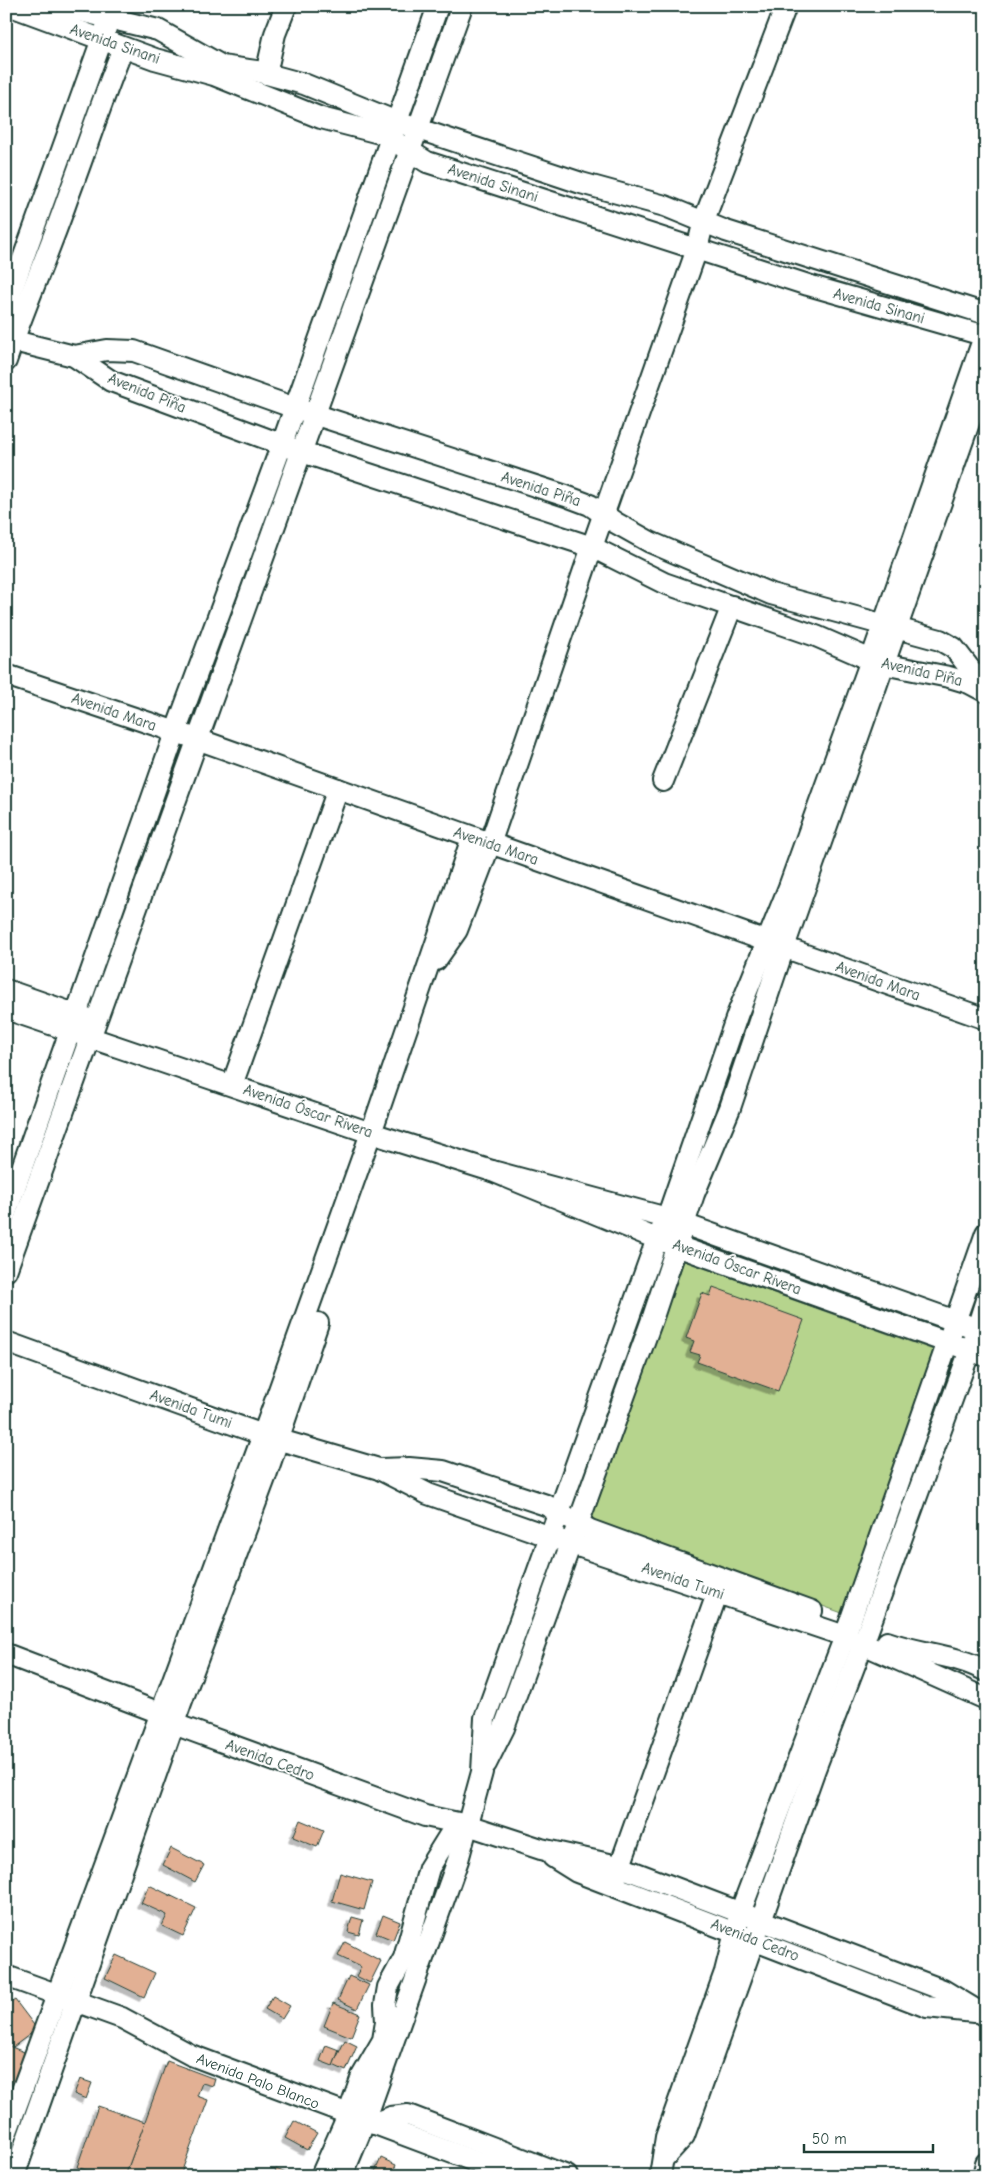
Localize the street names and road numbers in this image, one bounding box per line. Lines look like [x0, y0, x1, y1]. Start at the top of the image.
street label: Avenida Sinani [68, 20, 162, 68]
street label: Avenida Sinani [446, 160, 540, 206]
street label: Avenida Sinani [831, 284, 927, 328]
street label: Avenida Piña [105, 369, 189, 417]
street label: Avenida Piña [499, 468, 583, 510]
street label: Avenida Piña [880, 654, 964, 690]
street label: Avenida Mara [69, 689, 159, 735]
street label: Avenida Mara [451, 823, 541, 869]
street label: Avenida Mara [833, 957, 923, 1005]
street label: Avenida Óscar Rivera [241, 1079, 375, 1142]
street label: Avenida Óscar Rivera [670, 1234, 804, 1299]
street label: Avenida Tumi [148, 1386, 234, 1432]
street label: Avenida Tumi [639, 1559, 727, 1603]
street label: Avenida Cedro [223, 1736, 317, 1784]
street label: Avenida Cedro [708, 1915, 802, 1965]
street label: Avenida Palo Blanco [194, 2049, 322, 2113]

